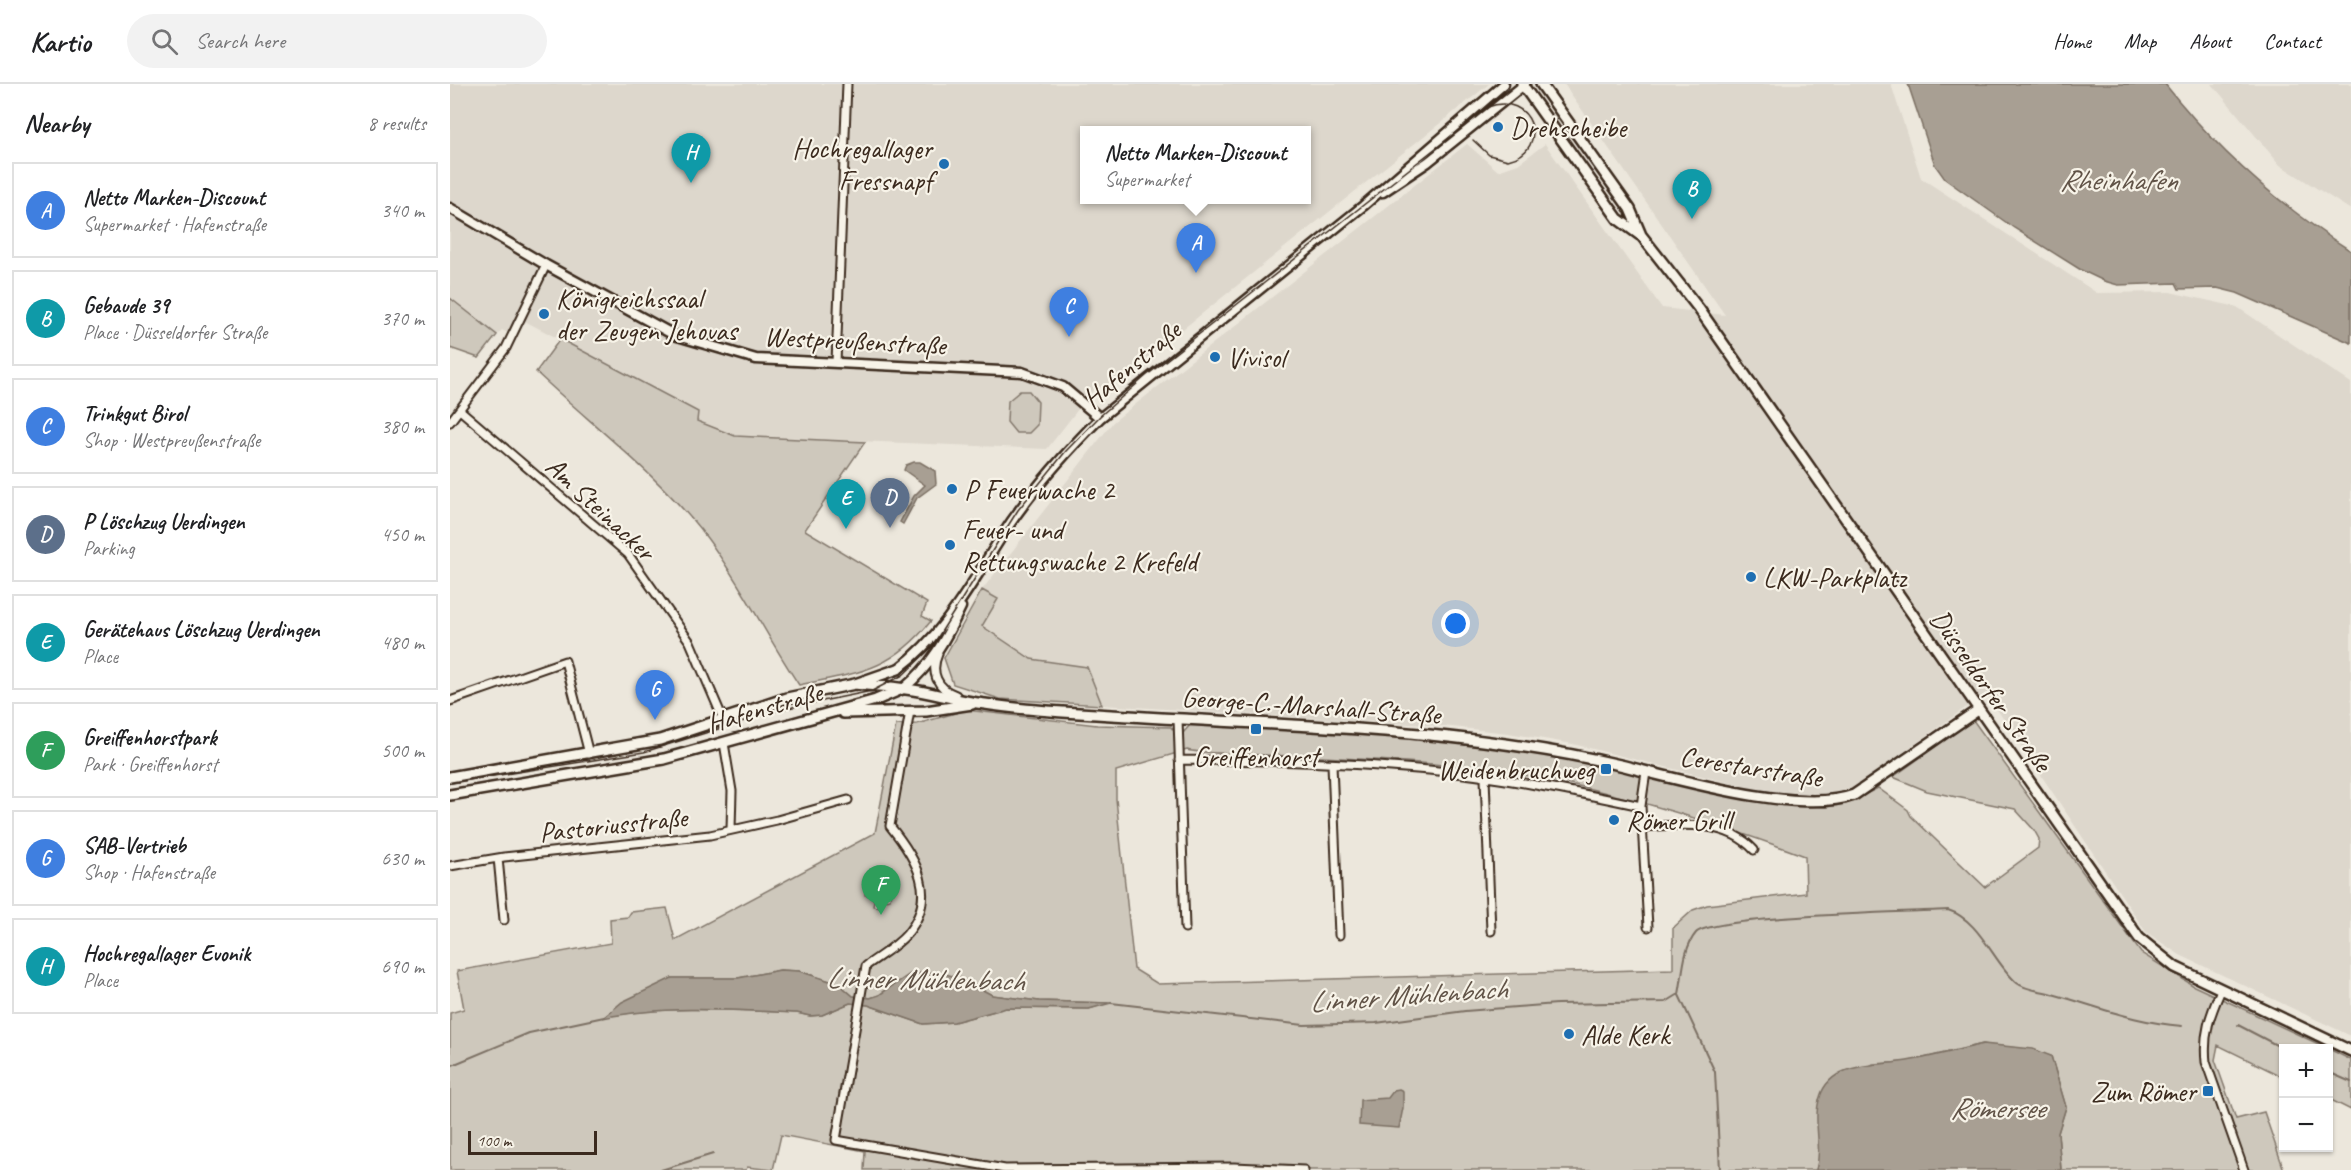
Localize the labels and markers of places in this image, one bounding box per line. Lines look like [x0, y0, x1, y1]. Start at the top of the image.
place label: Drehscheibe [1510, 110, 1628, 145]
marker: Drehscheibe [1491, 120, 1505, 134]
place label: Hochregallager Fressnapf [792, 131, 939, 198]
pin: H [672, 134, 710, 183]
marker: Hochregallager Fressnapf [937, 157, 951, 171]
pin: B [1672, 170, 1712, 219]
pin: A [1176, 224, 1216, 273]
place label: Königreichssaal der Zeugen Jehovas [556, 281, 739, 348]
pin: C [1050, 288, 1088, 337]
marker: Königreichssaal der Zeugen Jehovas [537, 307, 551, 321]
place label: Vivisol [1227, 340, 1290, 375]
marker: Vivisol [1208, 350, 1222, 364]
place label: P Feuerwache 2 [964, 472, 1116, 507]
pin: D [870, 478, 910, 528]
pin: E [826, 480, 866, 529]
marker: P Feuerwache 2 [945, 482, 959, 496]
place label: Feuer- und Rettungswache 2 Krefeld [962, 512, 1201, 579]
marker: Feuer- und Rettungswache 2 Krefeld [943, 538, 957, 552]
place label: LKW-Parkplatz [1763, 560, 1908, 595]
marker: LKW-Parkplatz [1744, 570, 1758, 584]
pin: G [636, 670, 674, 720]
marker: Greiffenhorst [1249, 722, 1263, 736]
place label: Greiffenhorst [1193, 739, 1322, 774]
place label: Weidenbruchweg [1438, 752, 1596, 787]
marker: Weidenbruchweg [1599, 762, 1613, 776]
place label: Römer Grill [1626, 803, 1736, 838]
marker: Römer Grill [1607, 813, 1621, 827]
pin: F [862, 866, 900, 915]
place label: Alde Kerk [1581, 1017, 1672, 1052]
marker: Alde Kerk [1562, 1027, 1576, 1041]
place label: Zum Römer [2091, 1074, 2198, 1109]
marker: Zum Römer [2201, 1084, 2215, 1098]

